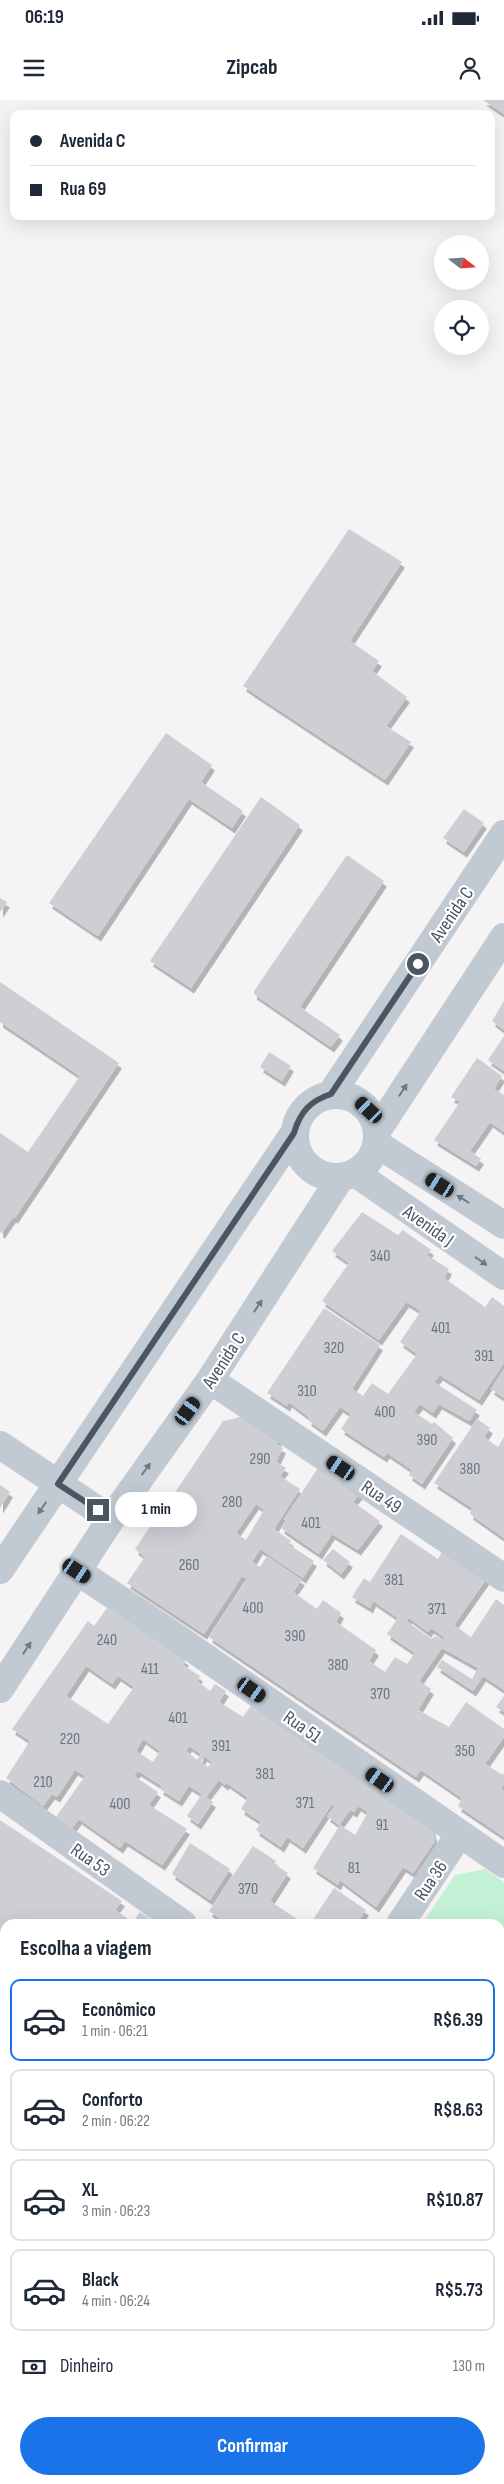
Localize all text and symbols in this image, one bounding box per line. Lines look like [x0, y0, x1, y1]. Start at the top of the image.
text: 06:19 [25, 6, 64, 29]
icon: menu [20, 54, 48, 82]
text: Zipcab [226, 54, 278, 81]
icon: person [456, 54, 484, 82]
text: Avenida C [60, 130, 126, 153]
text: Rua 69 [60, 178, 106, 201]
north arrow [434, 235, 489, 290]
map controls [434, 235, 489, 355]
button: locate [434, 300, 489, 355]
street label: Avenida C [425, 883, 479, 948]
route start [407, 953, 429, 975]
one-way arrow [399, 1084, 408, 1097]
car [352, 1094, 385, 1126]
car [423, 1171, 456, 1199]
one-way arrow [456, 1194, 469, 1204]
street label: Avenida J [398, 1200, 458, 1252]
house number: 340 [370, 1247, 390, 1266]
one-way arrow [475, 1256, 488, 1266]
one-way arrow [253, 1300, 262, 1313]
house number: 401 [431, 1319, 451, 1338]
street label: Avenida C [197, 1329, 251, 1394]
house number: 320 [324, 1339, 344, 1358]
house number: 391 [474, 1347, 494, 1366]
house number: 310 [297, 1382, 317, 1401]
car [173, 1394, 202, 1428]
house number: 400 [375, 1403, 395, 1422]
house number: 390 [417, 1431, 437, 1450]
house number: 290 [250, 1450, 270, 1469]
car [324, 1453, 357, 1483]
house number: 380 [460, 1460, 480, 1479]
one-way arrow [141, 1462, 151, 1476]
street label: Rua 49 [357, 1476, 406, 1519]
callout: 1 min [116, 1492, 198, 1528]
house number: 280 [222, 1493, 242, 1512]
route end [87, 1499, 109, 1521]
text: 1 min [141, 1500, 171, 1519]
one-way arrow [37, 1501, 47, 1514]
house number: 401 [301, 1514, 321, 1533]
car [60, 1556, 93, 1586]
house number: 260 [179, 1556, 199, 1575]
house number: 381 [384, 1571, 404, 1590]
house number: 400 [243, 1599, 263, 1618]
house number: 371 [428, 1600, 447, 1619]
house number: 390 [285, 1627, 305, 1646]
house number: 240 [97, 1631, 117, 1650]
one-way arrow [22, 1641, 31, 1655]
house number: 380 [328, 1656, 348, 1675]
house number: 411 [141, 1660, 159, 1679]
car [235, 1675, 268, 1705]
house number: 370 [370, 1685, 390, 1704]
street label: Rua 51 [279, 1706, 326, 1749]
house number: 401 [168, 1709, 188, 1728]
house number: 220 [60, 1730, 80, 1749]
house number: 391 [211, 1737, 231, 1756]
house number: 350 [455, 1742, 475, 1761]
house number: 381 [255, 1765, 275, 1784]
car [363, 1765, 396, 1795]
house number: 210 [33, 1773, 53, 1792]
house number: 371 [296, 1794, 315, 1813]
house number: 400 [110, 1795, 130, 1814]
house number: 91 [376, 1816, 389, 1835]
street label: Rua 53 [66, 1839, 114, 1882]
street label: Rua 36 [410, 1856, 453, 1905]
house number: 81 [348, 1859, 361, 1878]
house number: 370 [238, 1880, 258, 1899]
text: Escolha a viagem [20, 1935, 152, 1962]
icon: car [22, 1998, 67, 2043]
text: Econômico [82, 1999, 156, 2022]
text: R$6.39 [433, 2009, 483, 2032]
text: 1 min · 06:21 [82, 2022, 148, 2041]
icon: car [22, 2088, 67, 2133]
text: Conforto [82, 2089, 143, 2112]
text: R$8.63 [434, 2099, 483, 2122]
text: 2 min · 06:22 [82, 2112, 150, 2131]
icon: car [22, 2178, 67, 2223]
text: XL [82, 2179, 98, 2202]
text: R$10.87 [426, 2189, 483, 2212]
text: 3 min · 06:23 [82, 2202, 150, 2221]
icon: car [22, 2268, 67, 2313]
text: Black [82, 2269, 119, 2292]
text: R$5.73 [435, 2279, 483, 2302]
text: 4 min · 06:24 [82, 2292, 150, 2311]
icon: cash [20, 2353, 48, 2381]
text: Dinheiro [60, 2355, 113, 2378]
text: 130 m [453, 2357, 485, 2376]
button: Confirmar [20, 2417, 485, 2475]

